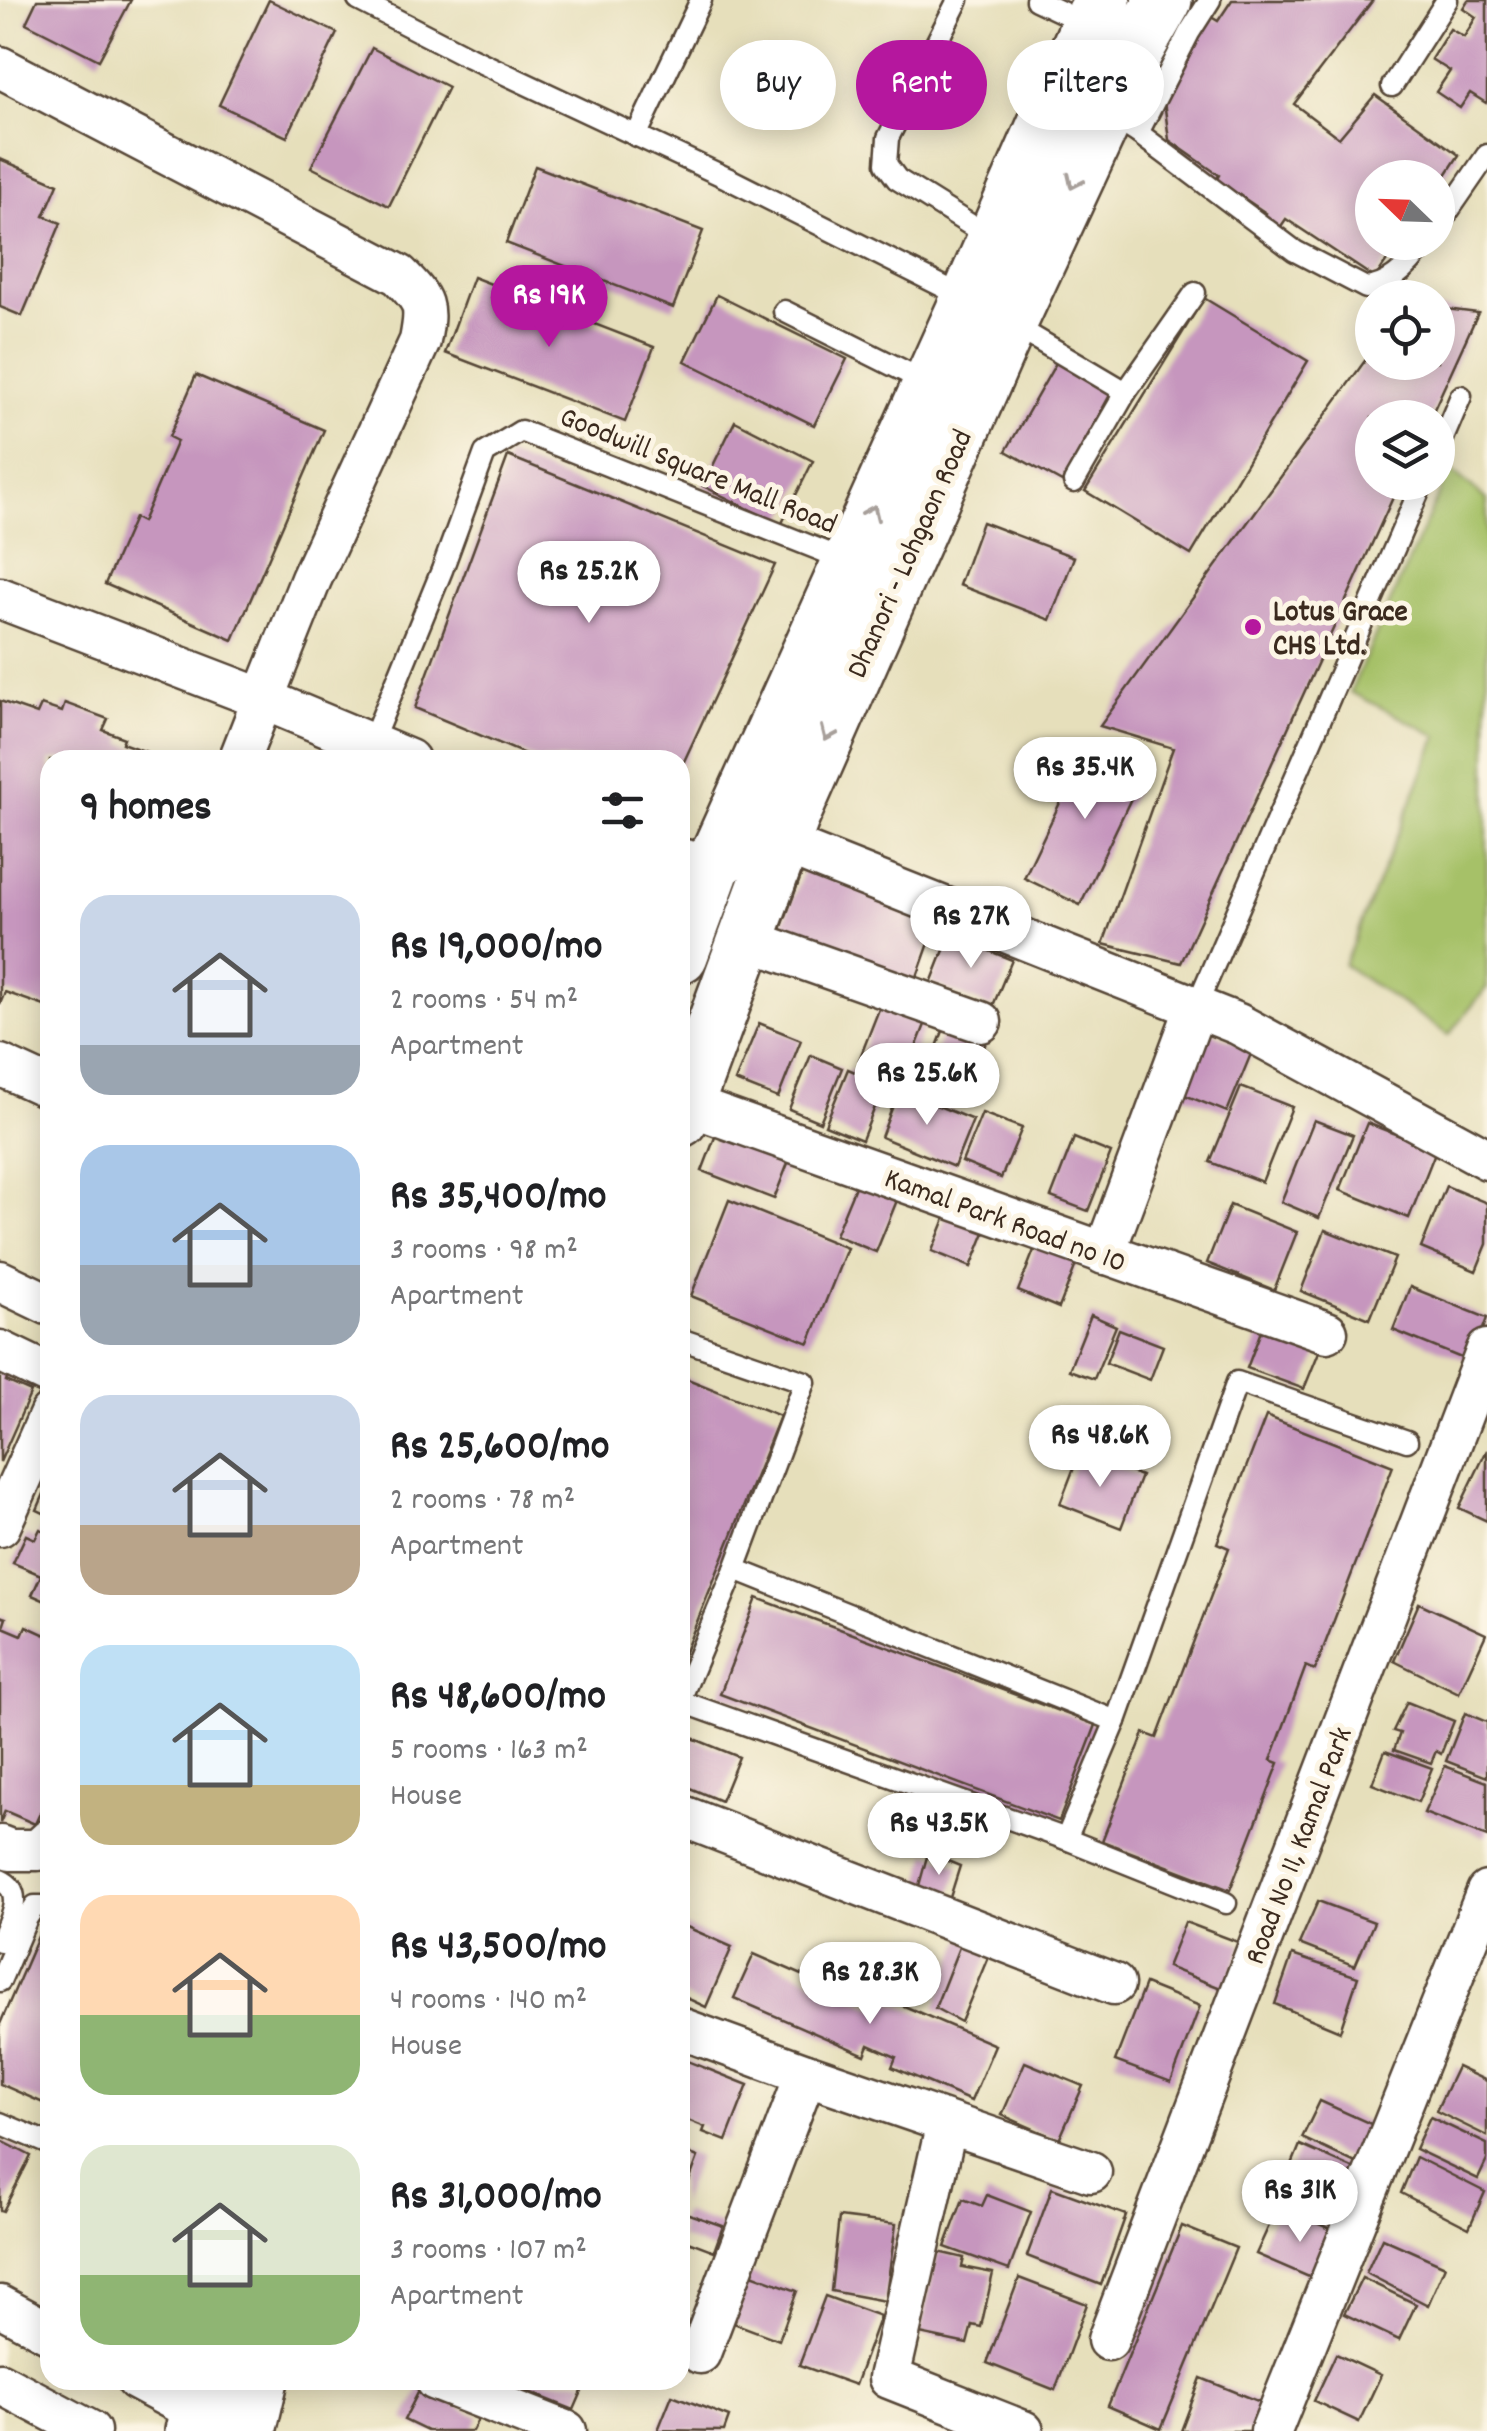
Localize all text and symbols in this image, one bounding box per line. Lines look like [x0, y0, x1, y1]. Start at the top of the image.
chip: Buy [720, 40, 836, 130]
chip: Rent [856, 40, 987, 130]
chip: Filters [1007, 40, 1164, 130]
north arrow [1355, 160, 1455, 260]
map controls [1355, 160, 1455, 500]
one-way arrow [1067, 171, 1087, 189]
pin: Rs 19K [468, 265, 630, 350]
text: Rs 19K [513, 274, 585, 320]
button: locate [1355, 280, 1455, 380]
street label: Goodwill Square Mall Road [552, 398, 842, 548]
button: layers [1355, 400, 1455, 500]
street label: Dhanori - Lohgaon Road [838, 424, 986, 686]
one-way arrow [860, 504, 880, 522]
pin: Rs 25.2K [486, 541, 692, 626]
text: Rs 25.2K [539, 550, 639, 596]
place label: Lotus Grace CHS Ltd. [1273, 593, 1408, 670]
marker: Lotus Grace CHS Ltd. [1242, 616, 1264, 638]
one-way arrow [820, 724, 840, 742]
pin: Rs 35.4K [982, 737, 1188, 822]
text: Rs 35.4K [1036, 746, 1134, 792]
text: 9 homes [80, 780, 212, 840]
icon: filters [595, 783, 650, 838]
pin: Rs 27K [890, 886, 1052, 971]
text: Rs 27K [932, 895, 1010, 941]
text: Rs 19,000/mo [390, 919, 602, 979]
icon: home [160, 935, 280, 1055]
text: 2 rooms · 54 m² [390, 979, 578, 1025]
text: Apartment [390, 1025, 524, 1071]
pin: Rs 25.6K [824, 1043, 1030, 1128]
text: Rs 25.6K [877, 1052, 977, 1098]
street label: Kamal Park Road no 10 [877, 1159, 1131, 1287]
text: Rs 35,400/mo [390, 1169, 607, 1229]
icon: home [160, 1185, 280, 1305]
text: 3 rooms · 98 m² [390, 1229, 578, 1275]
text: Apartment [390, 1275, 524, 1321]
pin: Rs 48.6K [997, 1405, 1203, 1490]
text: Rs 48.6K [1051, 1414, 1149, 1460]
text: Rs 25,600/mo [390, 1419, 609, 1479]
icon: home [160, 1435, 280, 1555]
text: 2 rooms · 78 m² [390, 1479, 575, 1525]
text: Apartment [390, 1525, 524, 1571]
text: Rs 48,600/mo [390, 1669, 606, 1729]
icon: home [160, 1685, 280, 1805]
street label: Road No 11, Kamal Park [1236, 1722, 1366, 1972]
text: 5 rooms · 163 m² [390, 1729, 588, 1775]
text: House [390, 1775, 462, 1821]
pin: Rs 43.5K [836, 1793, 1042, 1878]
text: Rs 43.5K [890, 1802, 988, 1848]
text: Rs 43,500/mo [390, 1919, 607, 1979]
icon: home [160, 1935, 280, 2055]
pin: Rs 28.3K [767, 1942, 973, 2027]
text: Rs 28.3K [821, 1951, 919, 1997]
text: 4 rooms · 140 m² [390, 1979, 587, 2025]
text: House [390, 2025, 462, 2071]
pin: Rs 31K [1219, 2160, 1381, 2245]
text: Rs 31,000/mo [390, 2169, 602, 2229]
text: Rs 31K [1264, 2169, 1336, 2215]
icon: home [160, 2185, 280, 2305]
text: 3 rooms · 107 m² [390, 2229, 587, 2275]
text: Apartment [390, 2275, 524, 2321]

